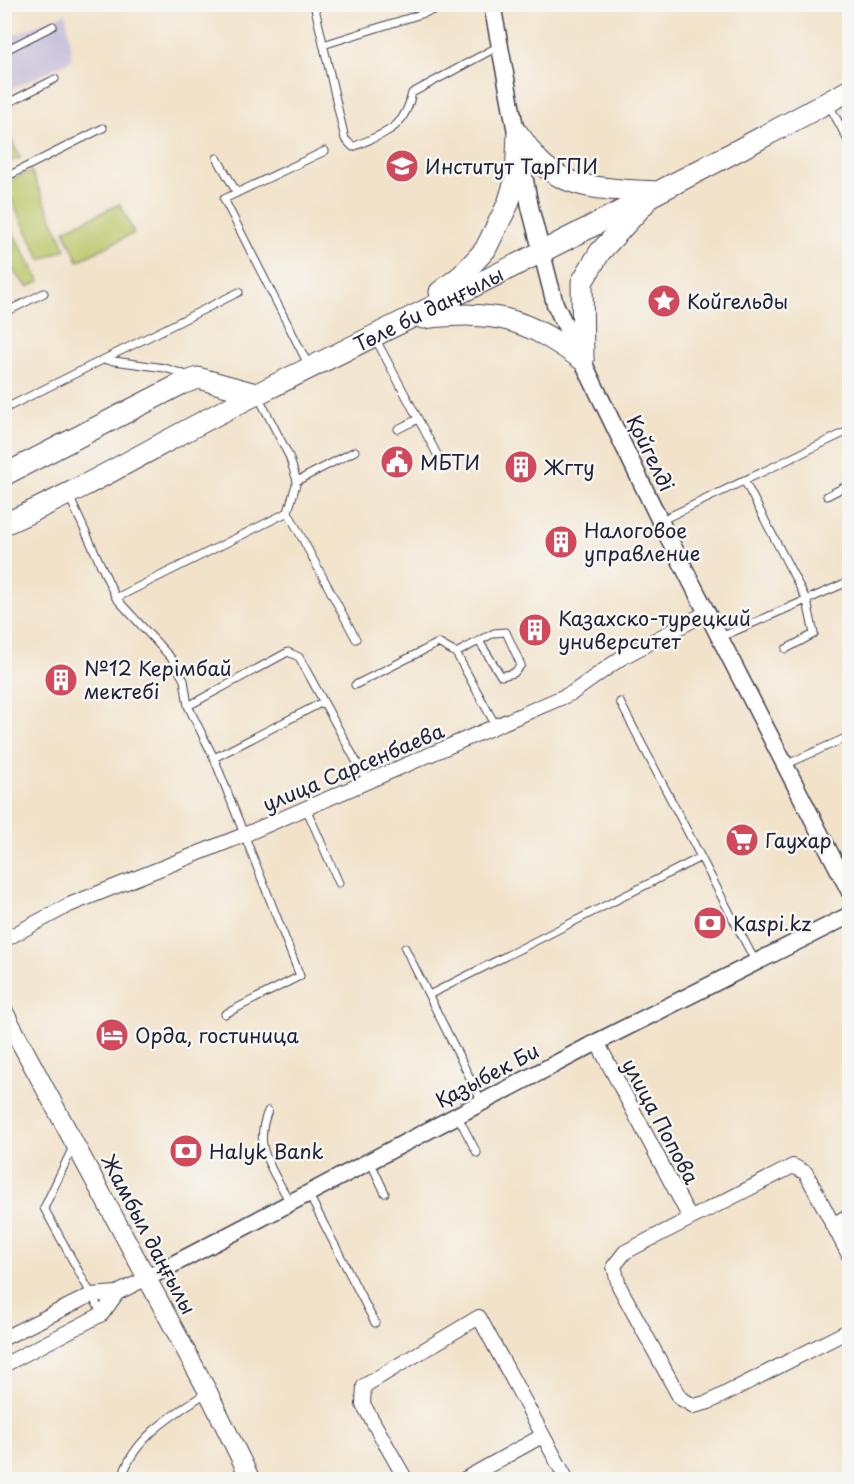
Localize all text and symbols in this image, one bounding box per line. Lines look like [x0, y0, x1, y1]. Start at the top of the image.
school or university icon: Институт ТарГПИ [384, 148, 420, 184]
place label: Институт ТарГПИ [425, 151, 598, 181]
street label: Төле би даңғылы [348, 259, 509, 359]
place icon: Койгельды [646, 283, 682, 319]
place label: Койгельды [687, 286, 788, 316]
street label: Қойгелді [620, 410, 682, 496]
public building icon: МБТИ [379, 444, 415, 480]
place label: МБТИ [420, 447, 480, 477]
building icon: Жгту [503, 449, 539, 485]
place label: Жгту [543, 452, 595, 482]
place label: Налоговое управление [584, 515, 700, 568]
building icon: Налоговое управление [543, 524, 579, 560]
place label: Казахско-турецкий университет [558, 603, 751, 656]
building icon: Казахско-турецкий университет [517, 612, 553, 648]
place label: №12 Керімбай мектебі [84, 653, 231, 706]
building icon: №12 Керімбай мектебі [43, 662, 79, 698]
street label: улица Сарсенбаева [258, 715, 449, 819]
supermarket icon: Гаухар [724, 822, 760, 858]
place label: Гаухар [765, 825, 832, 855]
bank icon: Kaspi.kz [692, 905, 728, 941]
place label: Kaspi.kz [733, 908, 811, 938]
hotel icon: Орда, гостиница [94, 1017, 130, 1053]
place label: Орда, гостиница [135, 1020, 299, 1050]
street label: Қазыбек Би [430, 1035, 544, 1115]
street label: улица Попова [615, 1053, 707, 1190]
bank icon: Halyk Bank [168, 1133, 204, 1169]
place label: Halyk Bank [209, 1136, 324, 1166]
street label: Жамбыл даңғылы [94, 1148, 204, 1320]

